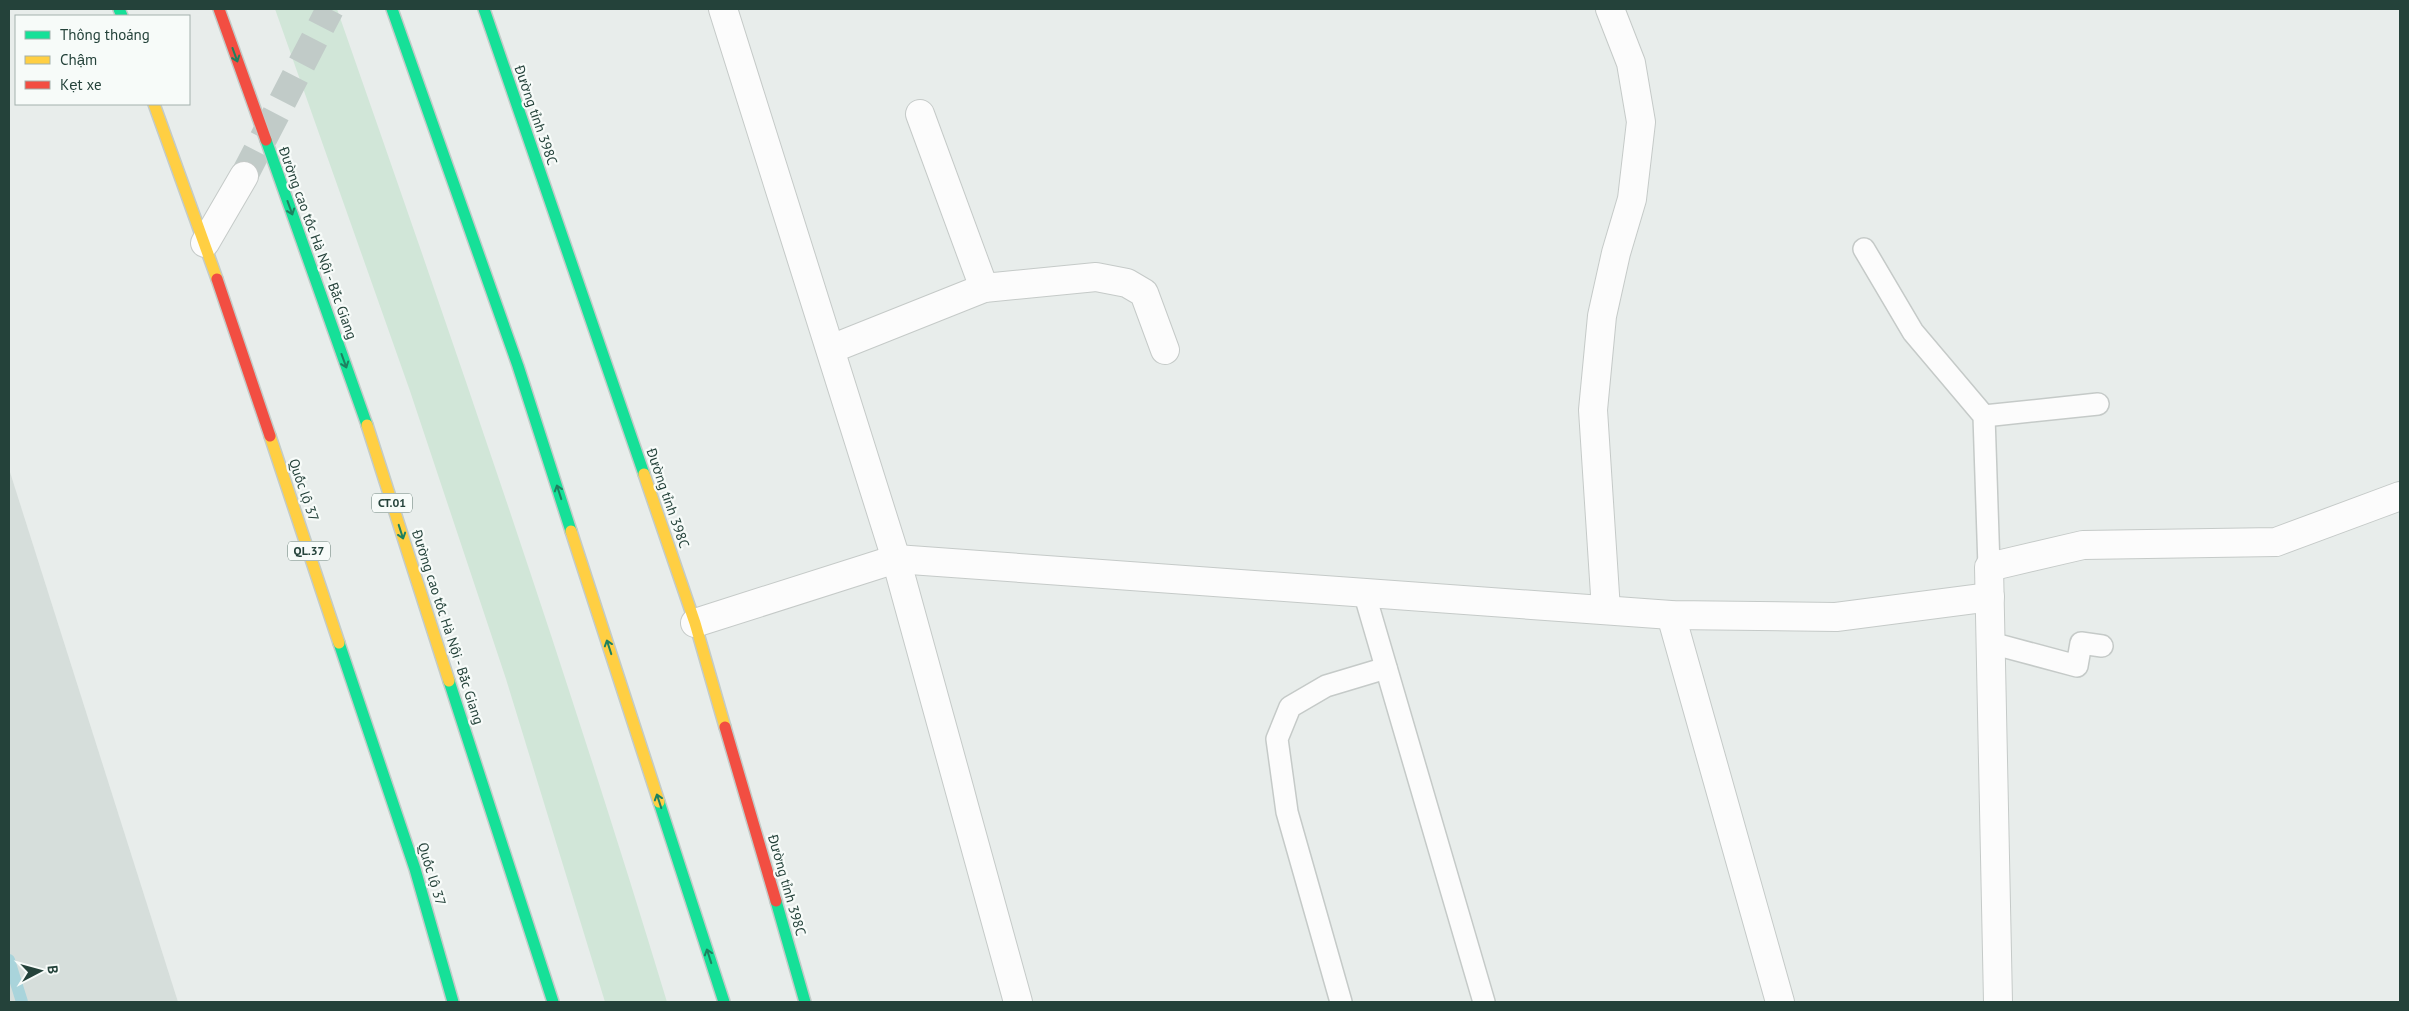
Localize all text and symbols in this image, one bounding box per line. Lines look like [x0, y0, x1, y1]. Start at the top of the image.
legend [15, 15, 190, 105]
text: Thông thoáng [60, 25, 150, 44]
one-way arrow [231, 46, 241, 62]
text: Chậm [60, 50, 97, 69]
street label: Đường tỉnh 398C [510, 62, 562, 167]
text: Kẹt xe [60, 75, 102, 94]
street label: Đường cao tốc Hà Nội - Bắc Giang [274, 143, 361, 342]
one-way arrow [286, 200, 295, 215]
one-way arrow [340, 353, 349, 368]
street label: Đường tỉnh 398C [642, 445, 694, 550]
street label: Quốc lộ 37 [285, 456, 323, 524]
one-way arrow [554, 484, 564, 500]
road number: CT.01 [372, 493, 412, 512]
one-way arrow [397, 523, 407, 539]
street label: Đường cao tốc Hà Nội - Bắc Giang [408, 526, 488, 727]
road number: QL.37 [288, 542, 330, 560]
one-way arrow [604, 639, 614, 655]
one-way arrow [654, 794, 664, 810]
street label: Đường tỉnh 398C [764, 831, 810, 938]
street label: Quốc lộ 37 [414, 840, 450, 908]
north arrow [15, 946, 65, 996]
one-way arrow [704, 948, 714, 964]
text: B [44, 965, 62, 975]

